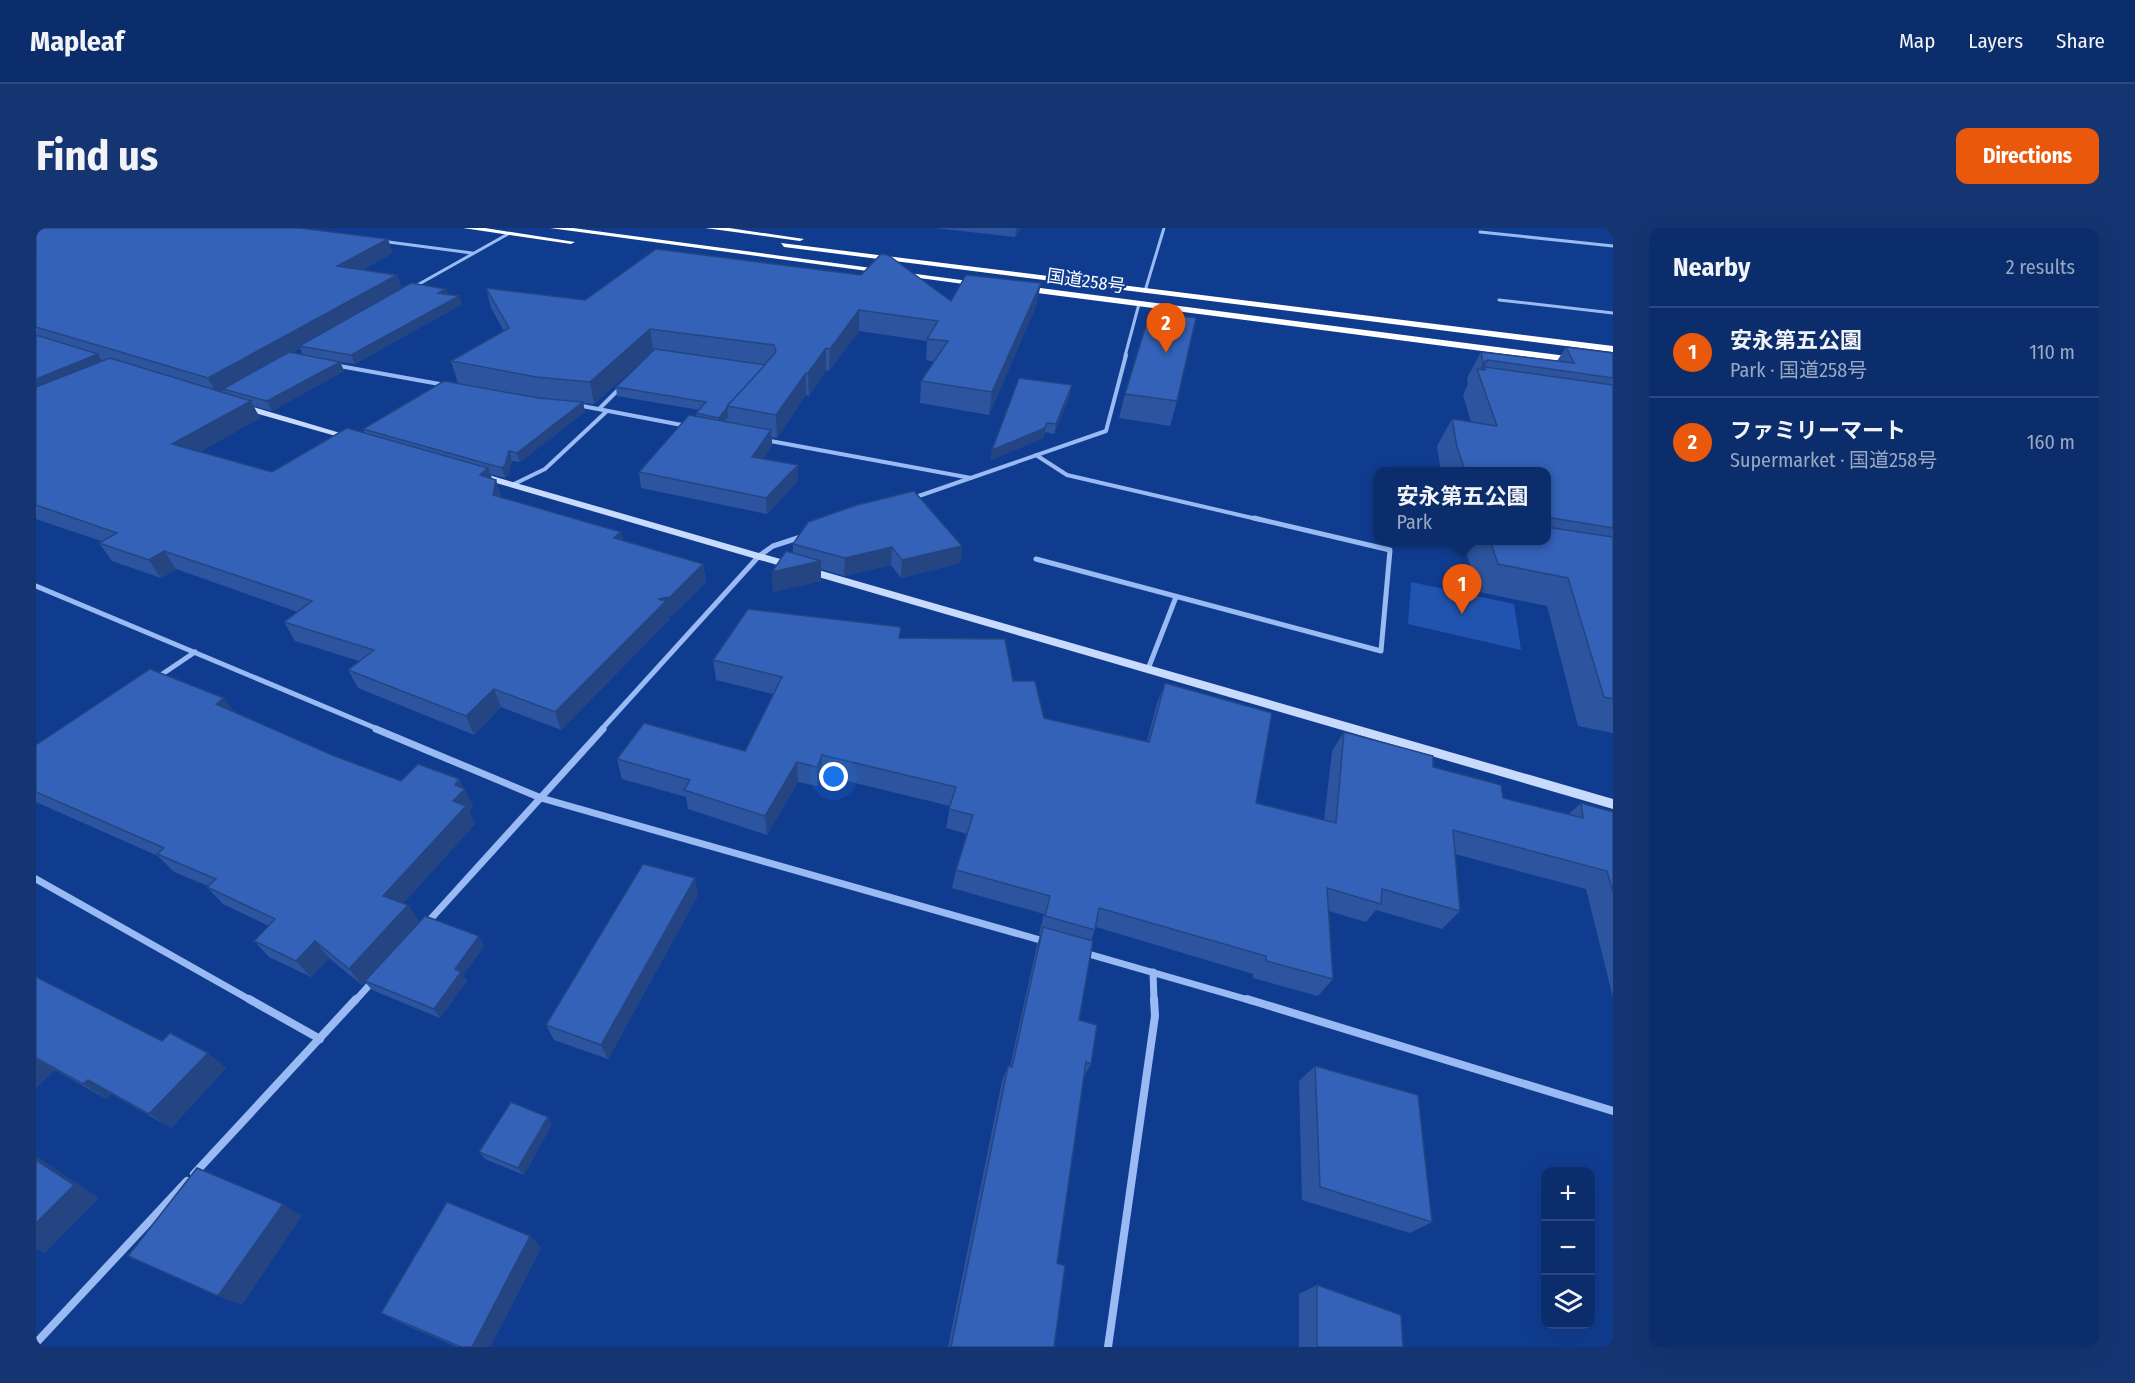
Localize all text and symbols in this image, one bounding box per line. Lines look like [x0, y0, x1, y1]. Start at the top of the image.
text: Mapleaf [30, 25, 124, 58]
text: Map [1899, 28, 1935, 54]
text: Layers [1968, 28, 2023, 54]
text: Share [2056, 28, 2105, 54]
button: Directions [1956, 128, 2099, 184]
text: Find us [36, 131, 158, 181]
text: Nearby [1673, 252, 1750, 283]
text: 2 results [2006, 255, 2075, 279]
street label: 国道258号 [1045, 265, 1127, 297]
pin: 2 [1146, 304, 1186, 353]
text: 安永第五公園 [1730, 327, 1862, 354]
text: 1 [1688, 340, 1697, 364]
text: 110 m [2029, 340, 2075, 364]
text: Park · 国道258号 [1730, 358, 1867, 382]
text: ファミリーマート [1730, 417, 1906, 444]
text: 2 [1688, 430, 1697, 454]
text: 160 m [2027, 430, 2075, 454]
text: Supermarket · 国道258号 [1730, 448, 1937, 472]
popup [1374, 467, 1551, 545]
text: 安永第五公園 [1396, 483, 1529, 510]
text: Park [1396, 510, 1432, 534]
pin: 1 [1442, 564, 1482, 614]
your location [819, 762, 848, 791]
map controls [1541, 1167, 1595, 1329]
button: + [1541, 1167, 1595, 1221]
button: − [1541, 1221, 1595, 1275]
button: layers [1541, 1275, 1595, 1329]

